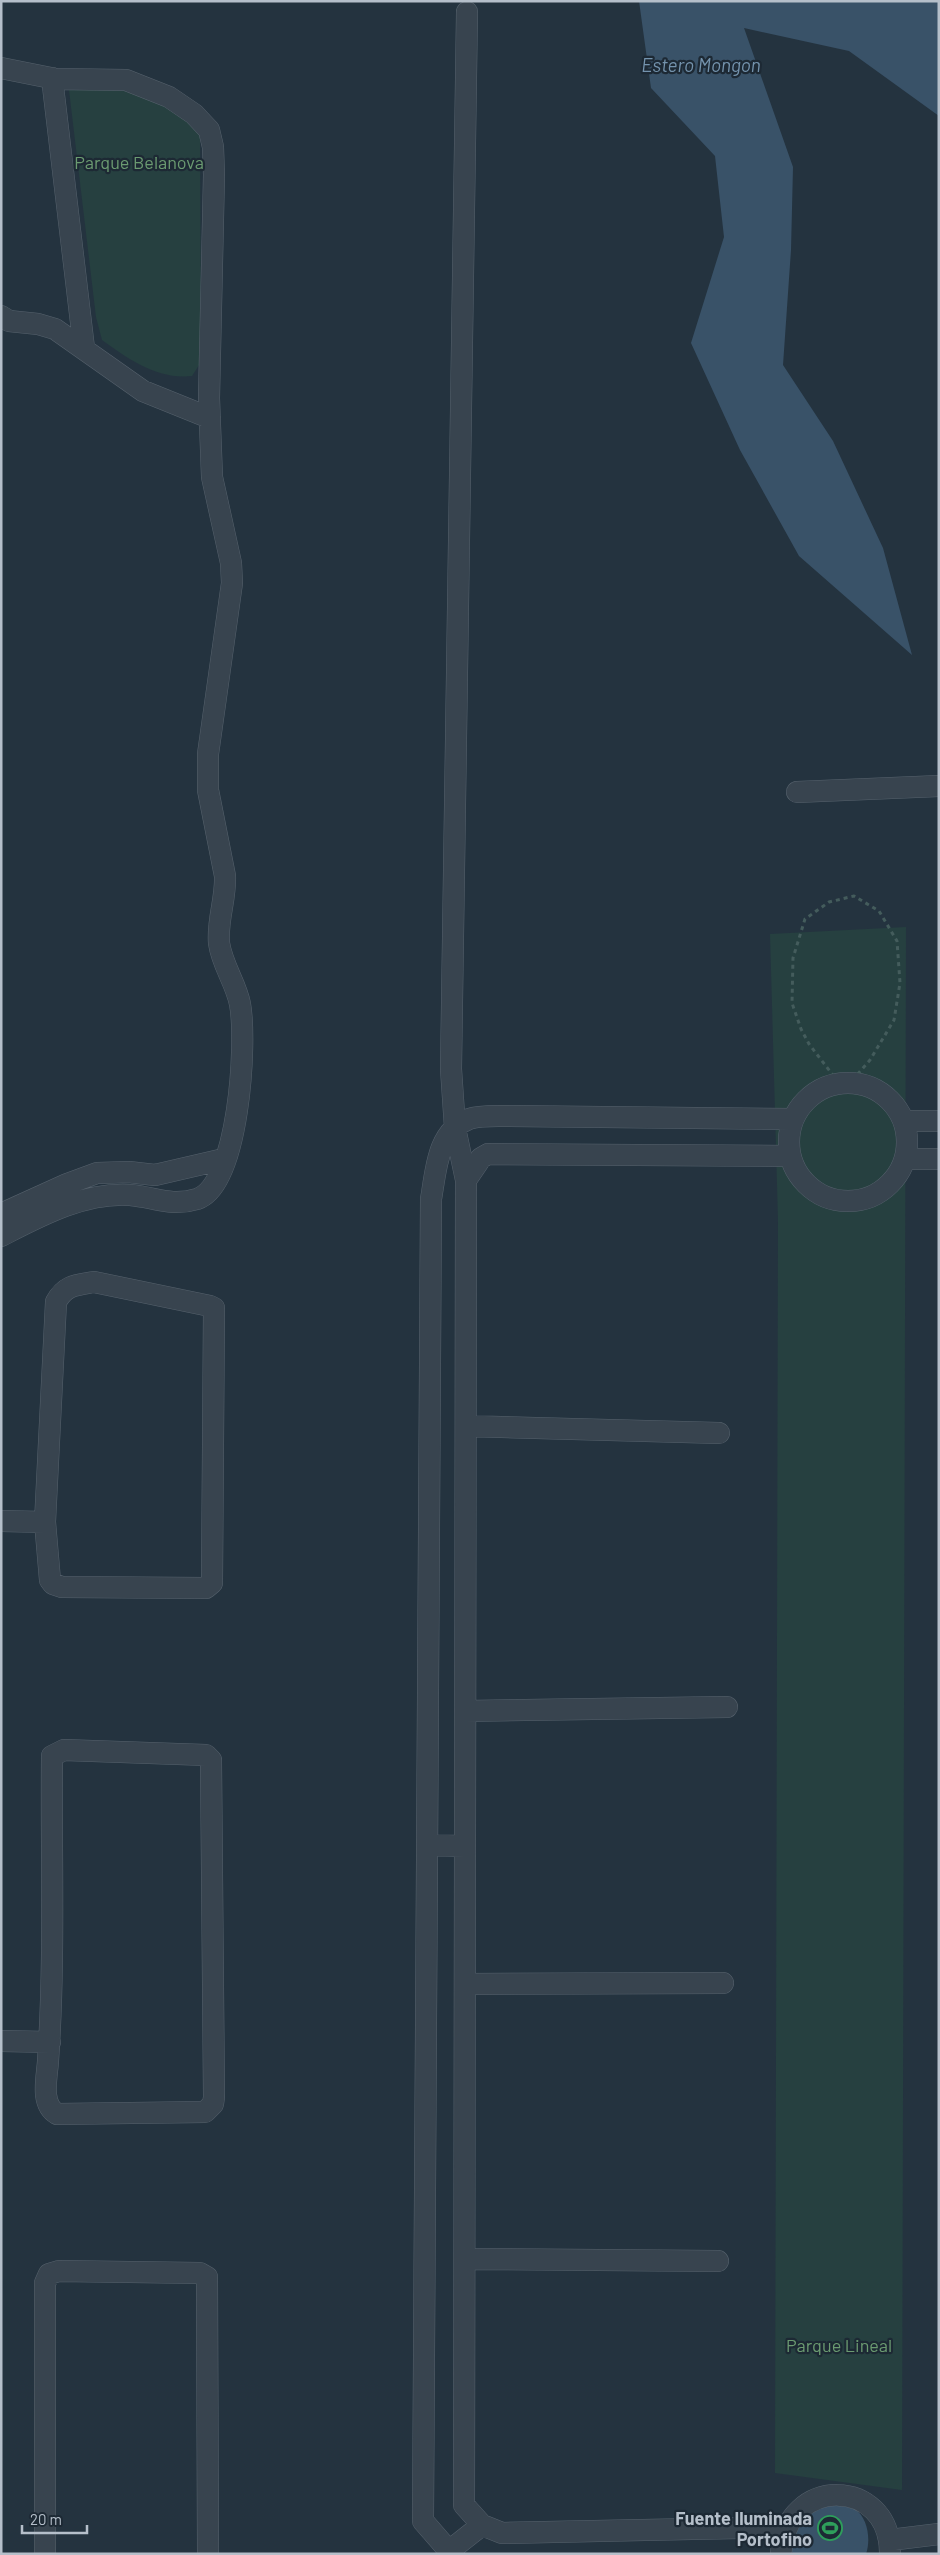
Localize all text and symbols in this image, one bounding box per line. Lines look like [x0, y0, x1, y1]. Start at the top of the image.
water label: Estero Mongon [641, 53, 761, 76]
park label: Parque Belanova [74, 151, 204, 173]
park label: Parque Lineal [786, 2334, 892, 2356]
scale bar [22, 2502, 88, 2534]
place label: Fuente Iluminada Portofino [675, 2507, 812, 2550]
text: 20 m [30, 2510, 62, 2528]
sports icon: Fuente Iluminada Portofino [817, 2515, 843, 2541]

